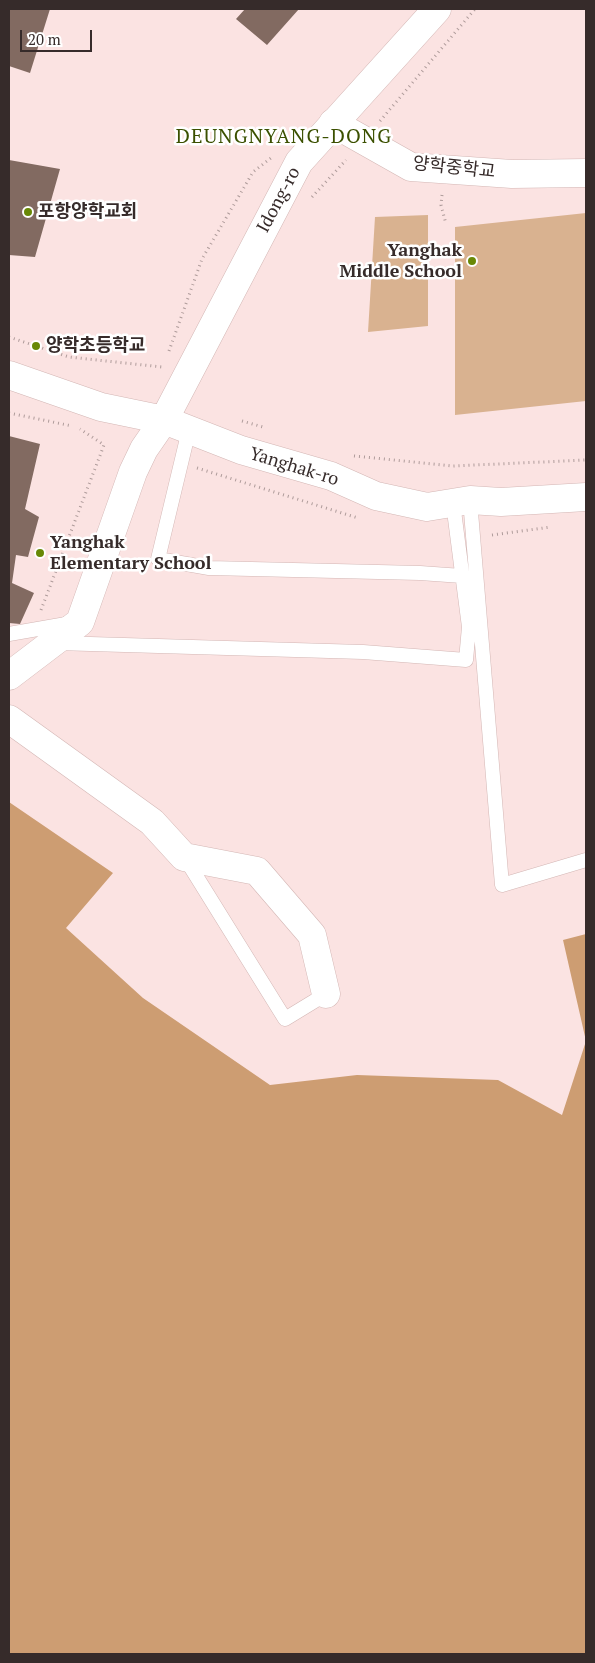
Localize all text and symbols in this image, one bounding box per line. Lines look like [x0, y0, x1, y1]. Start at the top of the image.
scale bar [22, 20, 95, 52]
text: 20 m [28, 29, 61, 49]
district label: DEUNGNYANG-DONG [174, 125, 394, 149]
street label: 양학중학교 [412, 153, 496, 183]
street label: Idong-ro [253, 164, 305, 236]
place label: 포항양학교회 [38, 201, 137, 223]
marker: 포항양학교회 [22, 206, 34, 218]
place label: Yanghak Middle School [340, 240, 462, 282]
marker: Yanghak Middle School [466, 255, 478, 267]
place label: 양학초등학교 [46, 335, 145, 357]
marker: 양학초등학교 [30, 340, 42, 352]
street label: Yanghak-ro [247, 443, 341, 491]
place label: Yanghak Elementary School [50, 532, 212, 574]
marker: Yanghak Elementary School [34, 547, 46, 559]

